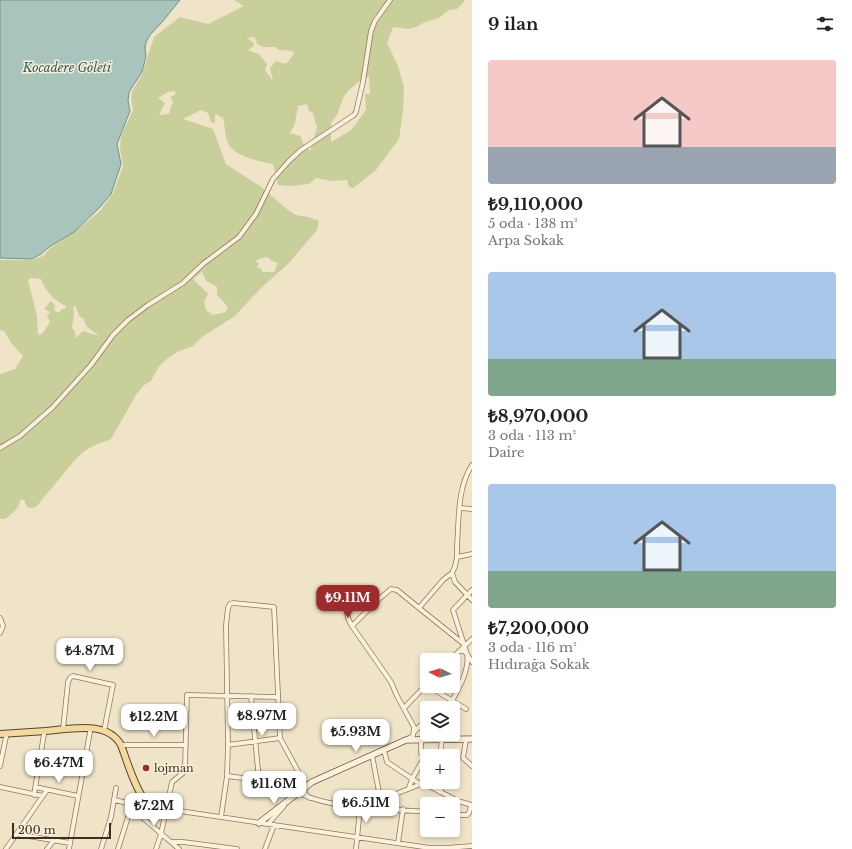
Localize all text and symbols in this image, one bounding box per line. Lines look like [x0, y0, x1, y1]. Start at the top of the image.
icon: filters [814, 13, 836, 35]
text: 9 ilan [488, 14, 538, 35]
water label: Kocadere Göleti [22, 60, 112, 75]
icon: home [626, 86, 698, 158]
text: ₺9,110,000 [488, 194, 583, 215]
text: 5 oda · 138 m² [488, 215, 578, 232]
text: Arpa Sokak [488, 232, 564, 249]
icon: home [626, 298, 698, 370]
text: ₺8,970,000 [488, 406, 588, 427]
text: 3 oda · 113 m² [488, 427, 576, 444]
text: Daire [488, 444, 525, 461]
icon: home [626, 510, 698, 582]
pin: ₺9.11M [315, 585, 381, 619]
text: ₺9.11M [325, 589, 371, 606]
text: ₺7,200,000 [488, 618, 589, 639]
pin: ₺4.87M [57, 638, 123, 672]
text: 3 oda · 116 m² [488, 639, 577, 656]
text: ₺4.87M [65, 642, 115, 659]
north arrow [420, 653, 460, 693]
map controls [420, 653, 460, 837]
text: Hıdırağa Sokak [488, 656, 590, 673]
button: layers [420, 701, 460, 741]
pin: ₺8.97M [229, 703, 295, 737]
pin: ₺12.2M [121, 704, 187, 738]
text: ₺8.97M [237, 707, 287, 724]
text: ₺12.2M [130, 708, 178, 725]
pin: ₺5.93M [323, 719, 389, 753]
text: ₺5.93M [331, 723, 381, 740]
button: + [420, 749, 460, 789]
pin: ₺6.47M [26, 750, 92, 784]
text: ₺6.47M [34, 754, 84, 771]
place label: lojman [154, 761, 194, 775]
marker: lojman [141, 763, 151, 773]
pin: ₺11.6M [241, 771, 307, 805]
text: ₺11.6M [251, 775, 297, 792]
pin: ₺6.51M [333, 790, 399, 824]
pin: ₺7.2M [126, 793, 182, 827]
text: ₺6.51M [342, 794, 390, 811]
text: ₺7.2M [134, 797, 174, 814]
button: − [420, 797, 460, 837]
scale bar [12, 821, 111, 840]
text: 200 m [18, 823, 55, 837]

